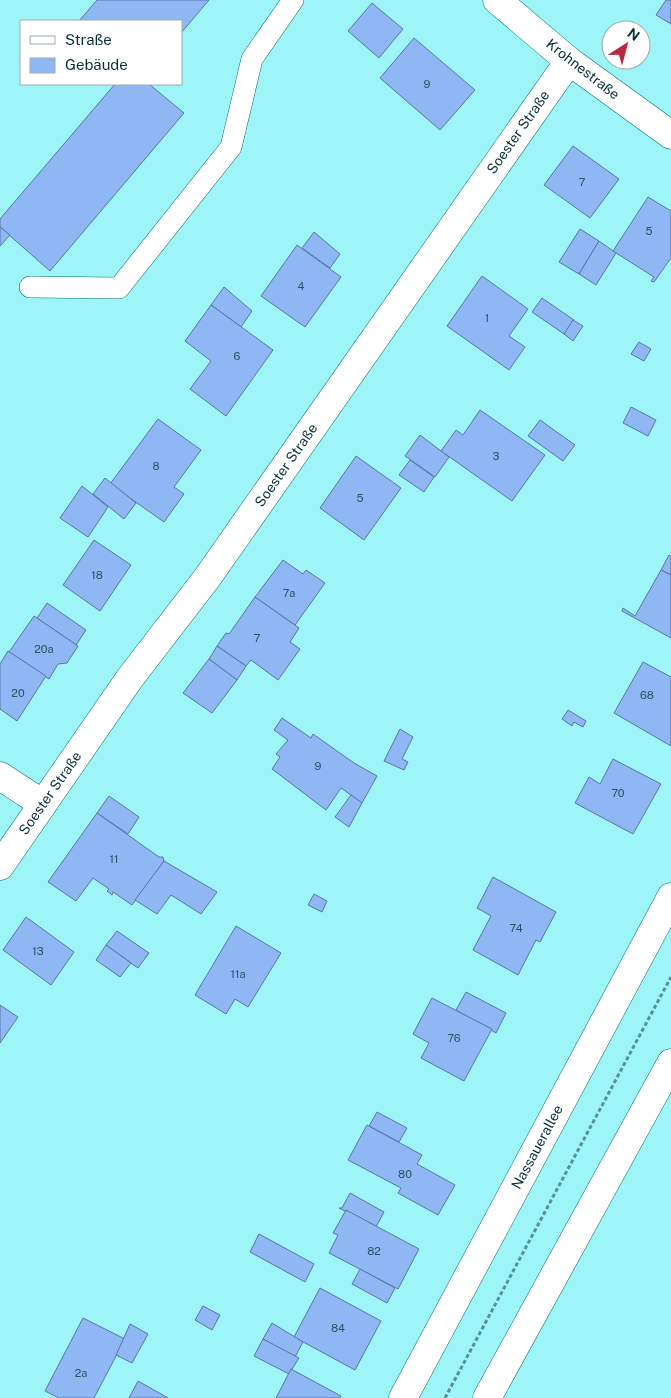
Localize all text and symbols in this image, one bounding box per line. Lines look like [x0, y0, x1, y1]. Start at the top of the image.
legend [20, 20, 182, 85]
north arrow [601, 20, 651, 70]
text: N [625, 25, 643, 44]
text: Straße [65, 31, 112, 48]
street label: Krohnestraße [543, 35, 623, 103]
text: Gebäude [65, 56, 128, 73]
house number: 9 [424, 78, 431, 90]
street label: Soester Straße [483, 87, 553, 177]
house number: 7 [579, 176, 586, 188]
house number: 5 [645, 225, 653, 237]
house number: 4 [298, 280, 305, 292]
house number: 1 [485, 312, 489, 324]
house number: 6 [234, 350, 241, 362]
street label: Soester Straße [251, 420, 321, 510]
house number: 3 [493, 450, 500, 462]
house number: 8 [152, 460, 160, 472]
house number: 5 [356, 492, 364, 504]
house number: 18 [91, 569, 103, 581]
house number: 7a [283, 587, 295, 599]
house number: 7 [254, 632, 261, 644]
house number: 20a [34, 643, 54, 655]
house number: 20 [11, 687, 25, 699]
house number: 68 [640, 689, 654, 701]
street label: Soester Straße [15, 748, 85, 838]
house number: 9 [315, 760, 322, 772]
house number: 70 [611, 787, 625, 799]
house number: 11 [110, 853, 118, 865]
house number: 74 [509, 922, 523, 934]
house number: 13 [32, 945, 44, 957]
house number: 11a [230, 968, 246, 980]
house number: 76 [447, 1032, 461, 1044]
street label: Nassauerallee [508, 1102, 566, 1192]
house number: 80 [398, 1168, 412, 1180]
house number: 82 [367, 1245, 381, 1257]
house number: 84 [331, 1322, 345, 1334]
house number: 2a [75, 1367, 87, 1379]

